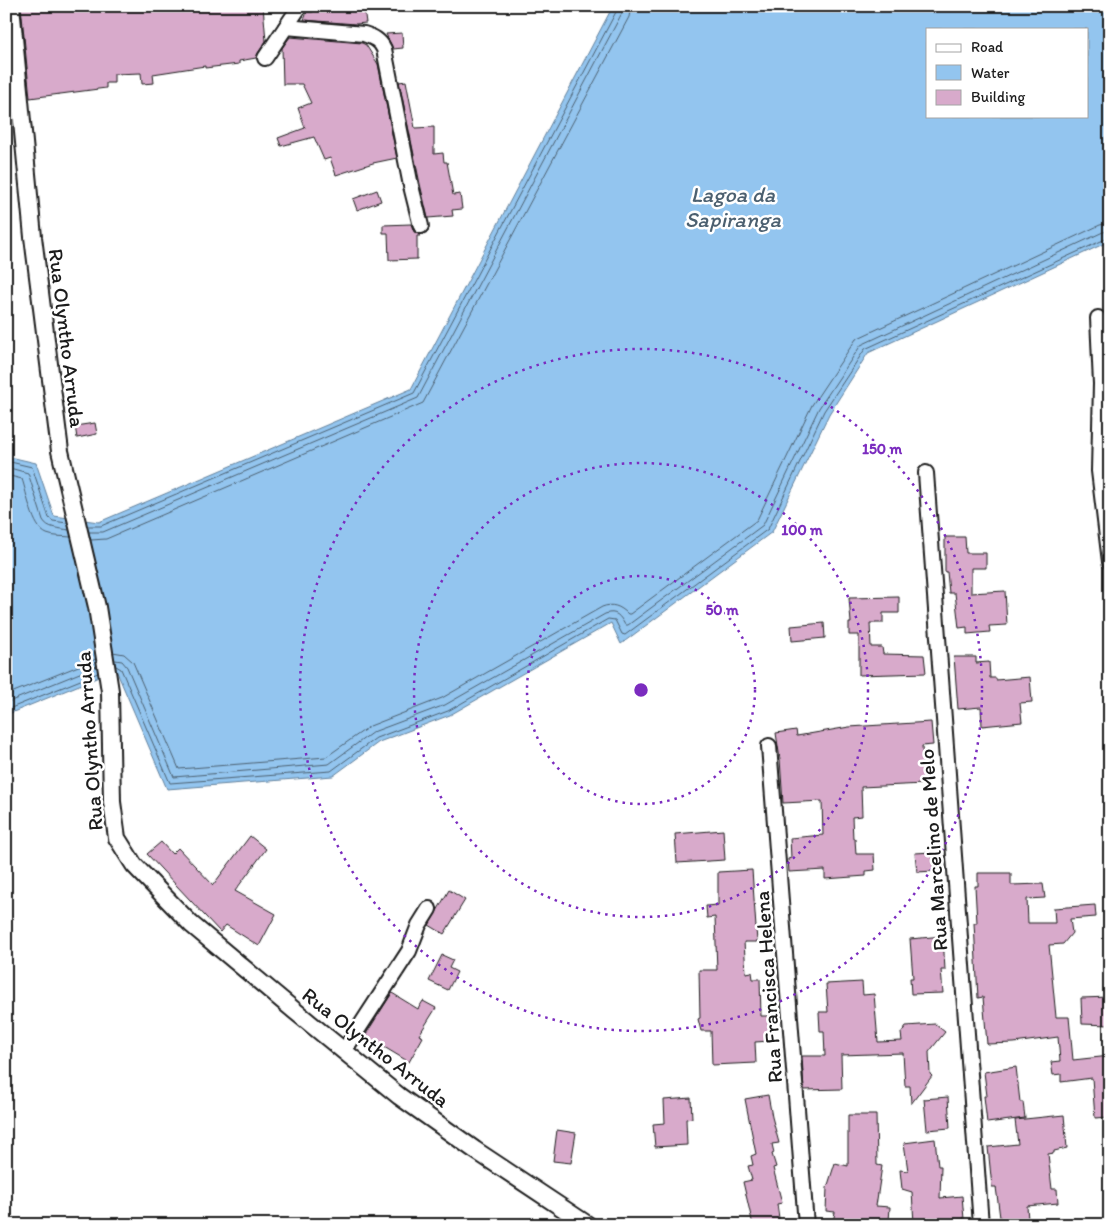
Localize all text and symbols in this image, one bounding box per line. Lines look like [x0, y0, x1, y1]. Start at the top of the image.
legend [926, 28, 1088, 118]
text: Road [971, 38, 1004, 56]
text: Water [971, 64, 1010, 82]
text: Building [971, 88, 1025, 106]
water label: Lagoa da Sapiranga [685, 181, 782, 233]
street label: Rua Olyntho Arruda [44, 247, 90, 429]
text: 150 m [862, 440, 902, 458]
text: 100 m [781, 521, 823, 539]
text: 50 m [705, 601, 739, 619]
street label: Rua Olyntho Arruda [70, 650, 108, 832]
centre of rings [632, 681, 650, 699]
street label: Rua Marcelino de Melo [913, 748, 953, 952]
street label: Rua Francisca Helena [749, 890, 787, 1084]
street label: Rua Olyntho Arruda [297, 982, 455, 1112]

